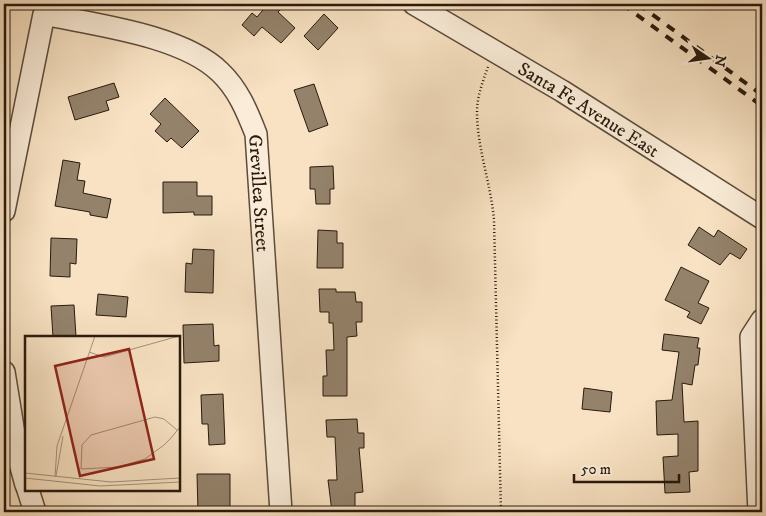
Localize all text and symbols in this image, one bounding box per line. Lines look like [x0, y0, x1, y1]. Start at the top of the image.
north arrow [684, 32, 734, 82]
text: N [710, 53, 730, 69]
street label: Santa Fe Avenue East [513, 58, 663, 163]
street label: Grevillea Street [243, 134, 274, 253]
inset map [25, 336, 180, 491]
scale bar [574, 451, 678, 483]
text: 50 m [581, 460, 611, 479]

